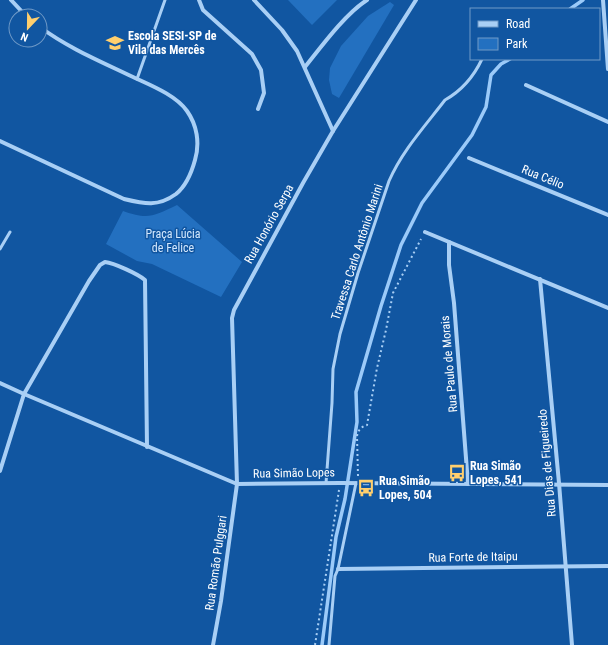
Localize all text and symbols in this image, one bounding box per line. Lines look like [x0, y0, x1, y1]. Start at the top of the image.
north arrow [8, 8, 48, 48]
legend [470, 8, 600, 60]
text: Road [506, 17, 530, 31]
text: N [19, 29, 30, 44]
place label: Escola SESI-SP de Vila das Mercês [128, 29, 217, 57]
school or university icon: Escola SESI-SP de Vila das Mercês [105, 33, 125, 53]
text: Park [506, 37, 528, 51]
street label: Rua Célio [520, 162, 566, 192]
street label: Rua Honório Serpa [241, 182, 297, 266]
street label: Travessa Carlo Antônio Marini [328, 182, 386, 322]
park label: Praça Lúcia de Felice [145, 227, 201, 255]
street label: Rua Paulo de Morais [438, 315, 460, 413]
street label: Rua Dias de Figueiredo [535, 408, 559, 518]
place label: Rua Simão Lopes, 541 [470, 459, 523, 487]
bus stop icon: Rua Simão Lopes, 541 [447, 463, 467, 483]
street label: Rua Simão Lopes [253, 465, 335, 481]
place label: Rua Simão Lopes, 504 [379, 474, 432, 502]
bus stop icon: Rua Simão Lopes, 504 [356, 478, 376, 498]
street label: Rua Romão Pulggari [202, 515, 230, 611]
street label: Rua Forte de Itaipu [428, 549, 518, 565]

